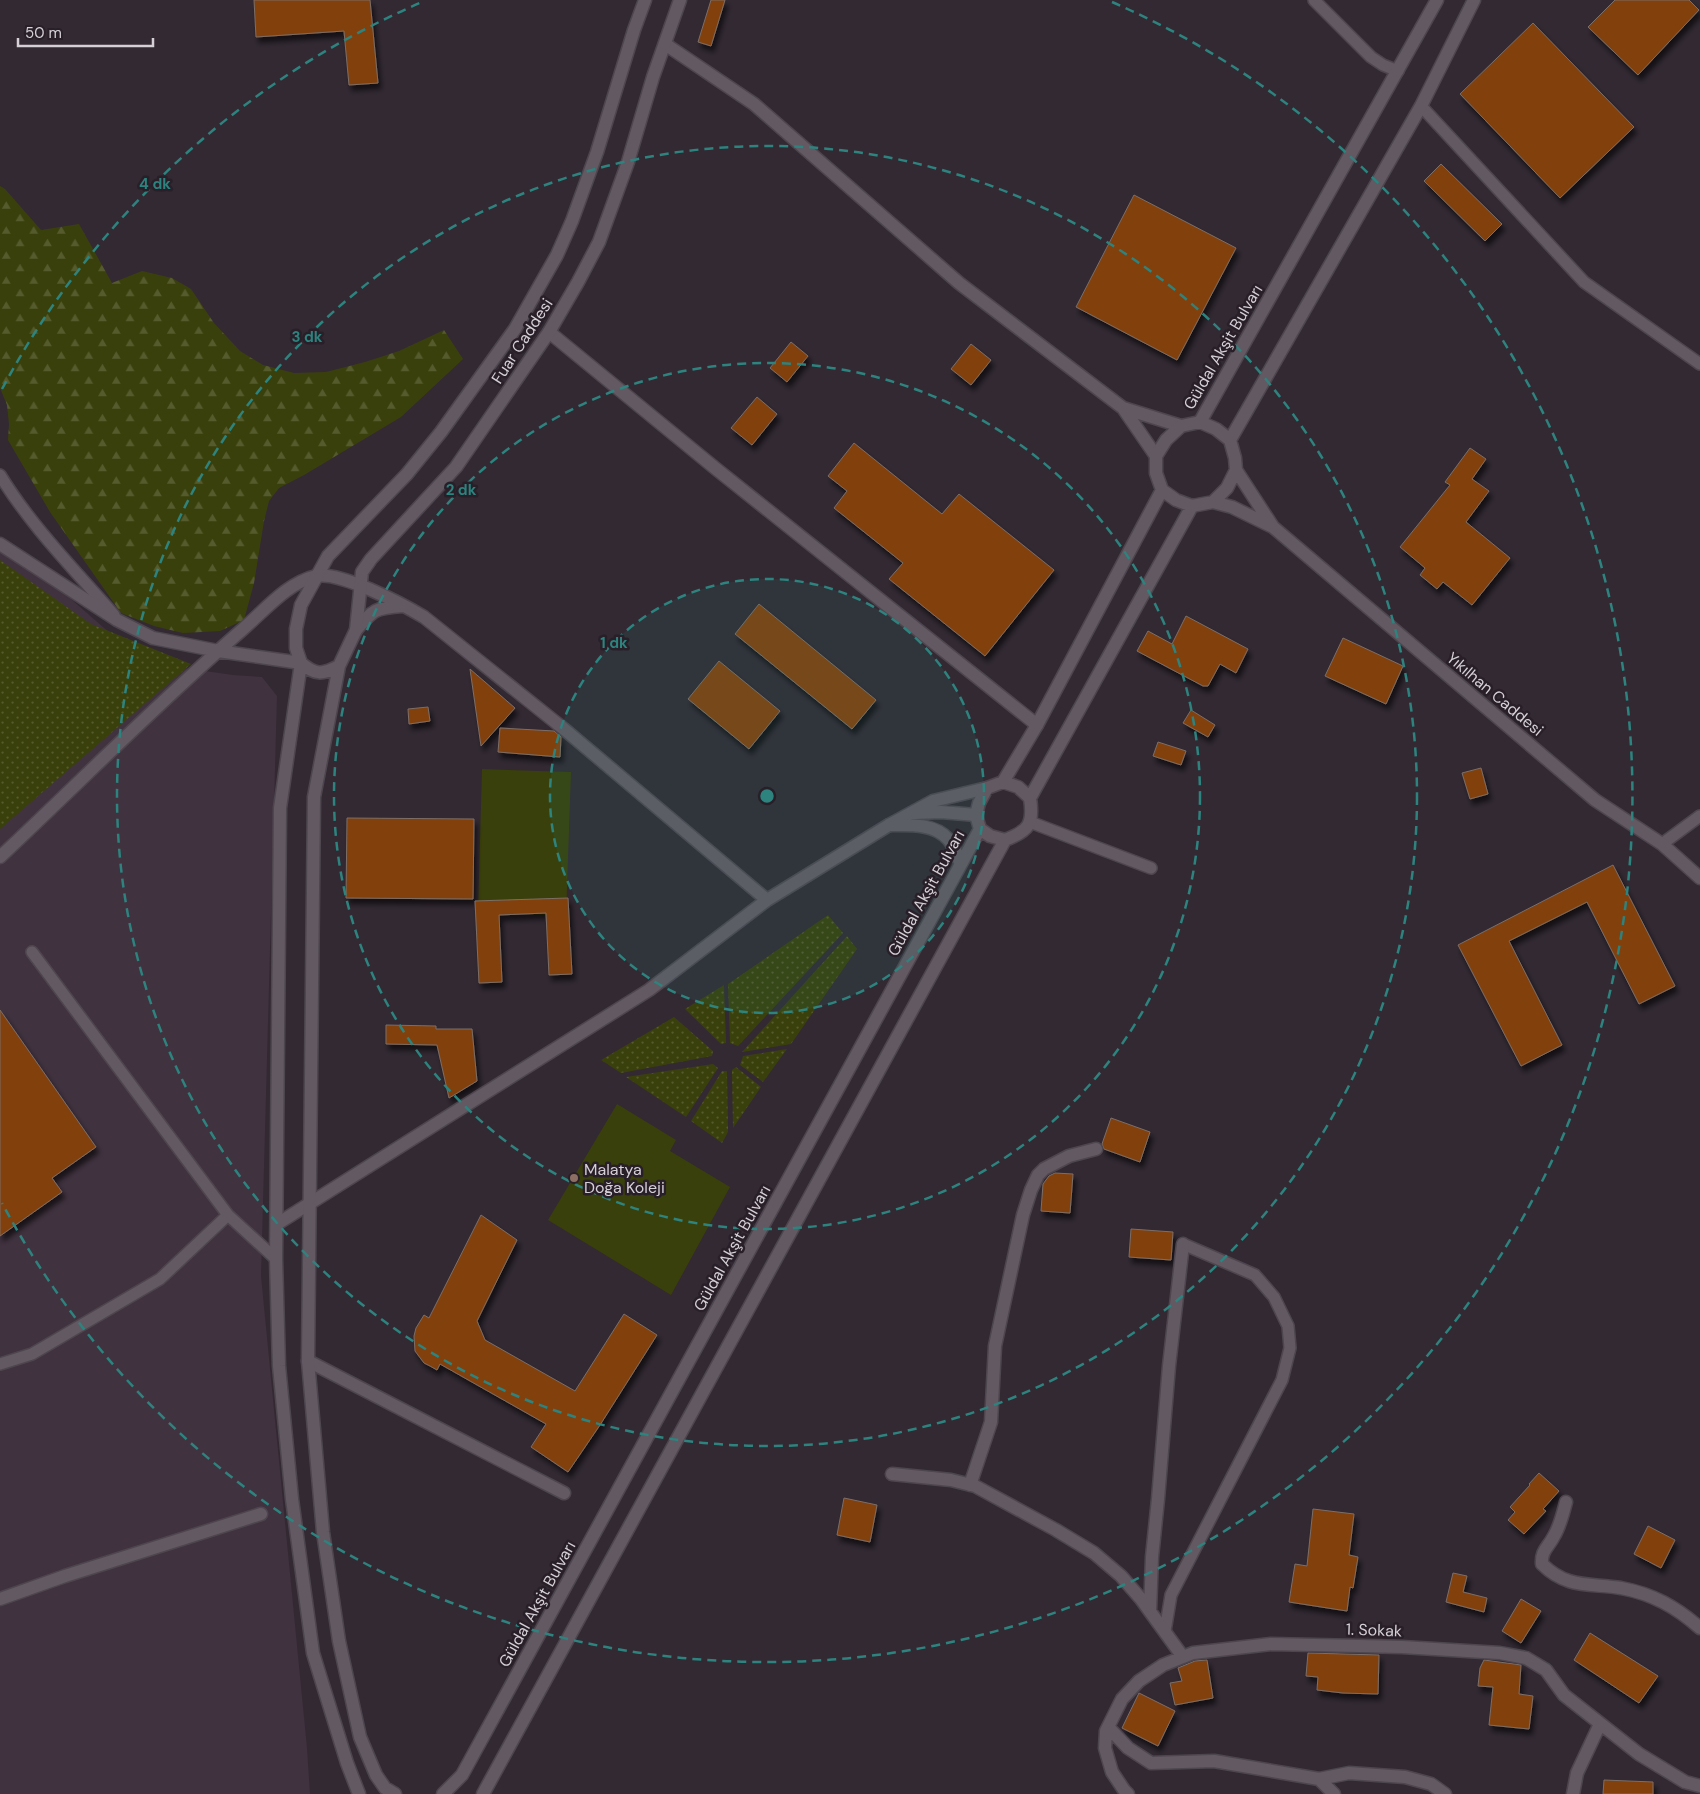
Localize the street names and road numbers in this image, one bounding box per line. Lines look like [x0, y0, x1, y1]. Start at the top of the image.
street label: Güldal Akşit Bulvarı [1179, 281, 1267, 413]
street label: Fuar Caddesi [487, 294, 557, 388]
street label: Yıkılhan Caddesi [1442, 647, 1548, 741]
street label: Güldal Akşit Bulvarı [883, 826, 969, 960]
street label: Güldal Akşit Bulvarı [689, 1181, 775, 1315]
street label: Güldal Akşit Bulvarı [494, 1537, 580, 1671]
street label: 1. Sokak [1346, 1619, 1402, 1641]

